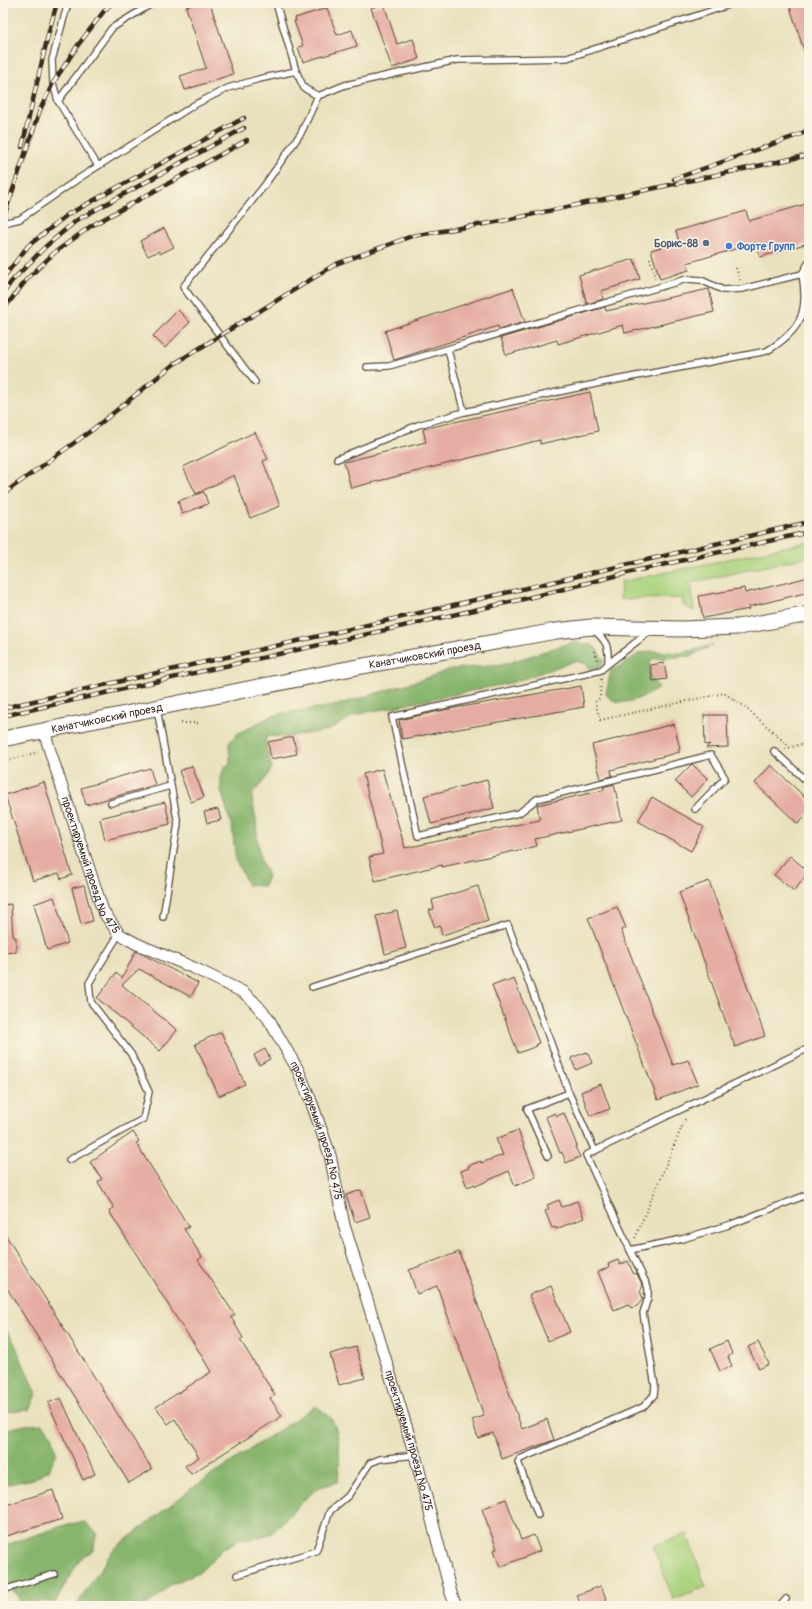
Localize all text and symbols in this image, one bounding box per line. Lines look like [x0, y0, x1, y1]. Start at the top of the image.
place label: Борис-88 [654, 237, 698, 250]
marker: Борис-88 [701, 238, 711, 248]
place label: Форте Групп [736, 240, 796, 253]
marker: Форте Групп [724, 241, 734, 251]
street label: Канатчиковский проезд [368, 639, 482, 672]
street label: Канатчиковский проезд [50, 701, 164, 736]
street label: проектируемый проезд № 475 [58, 795, 123, 936]
street label: проектируемый проезд № 475 [287, 1059, 345, 1201]
street label: проектируемый проезд № 475 [382, 1369, 435, 1512]

